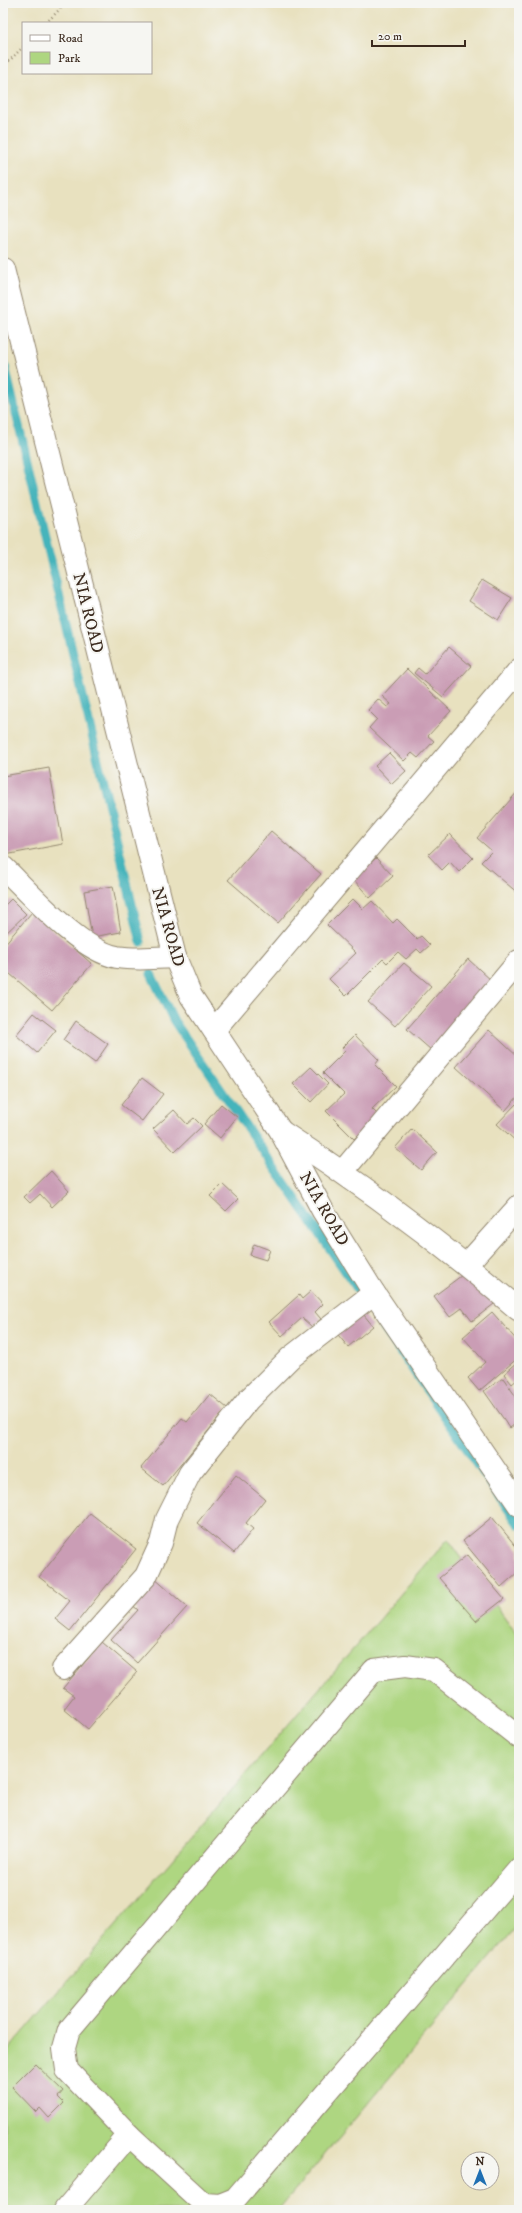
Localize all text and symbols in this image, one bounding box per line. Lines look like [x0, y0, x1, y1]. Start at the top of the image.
legend [22, 22, 152, 74]
scale bar [372, 22, 465, 48]
text: 20 m [378, 29, 402, 44]
text: Road [58, 31, 83, 46]
text: Park [58, 51, 80, 66]
street label: NIA ROAD [67, 571, 109, 655]
street label: NIA ROAD [146, 885, 190, 969]
street label: NIA ROAD [294, 1168, 354, 1250]
north arrow [460, 2151, 500, 2191]
text: N [475, 2155, 485, 2169]

